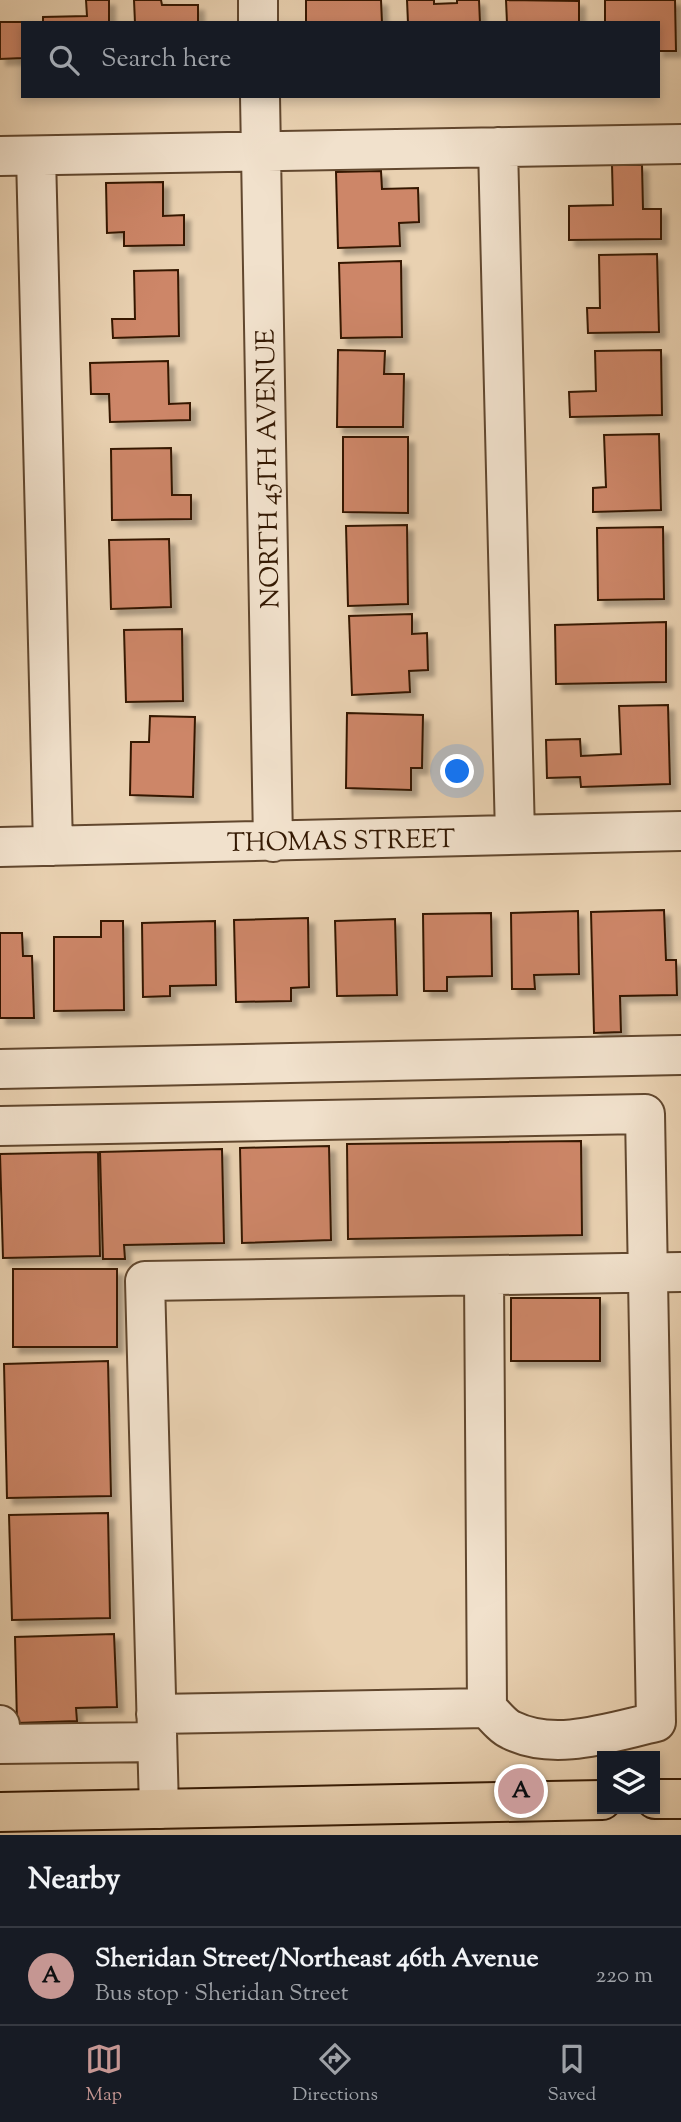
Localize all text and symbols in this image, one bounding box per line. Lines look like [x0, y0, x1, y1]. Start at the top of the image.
search box [21, 21, 660, 98]
icon: search [45, 41, 83, 79]
text: Search here [101, 41, 231, 78]
street label: NORTH 45TH AVENUE [249, 329, 290, 609]
your location [440, 754, 474, 788]
street label: THOMAS STREET [227, 822, 456, 863]
map controls [597, 1751, 660, 1814]
button: layers [597, 1751, 660, 1814]
pin: A [498, 1765, 544, 1817]
text: Nearby [28, 1859, 120, 1902]
text: Sheridan Street/Northeast 46th Avenue [95, 1941, 539, 1978]
text: A [42, 1960, 60, 1993]
text: 220 m [595, 1960, 653, 1993]
text: Bus stop · Sheridan Street [95, 1978, 349, 2011]
tab: Map [85, 2040, 123, 2109]
tab: Directions [292, 2040, 378, 2109]
tab: Saved [547, 2040, 596, 2109]

